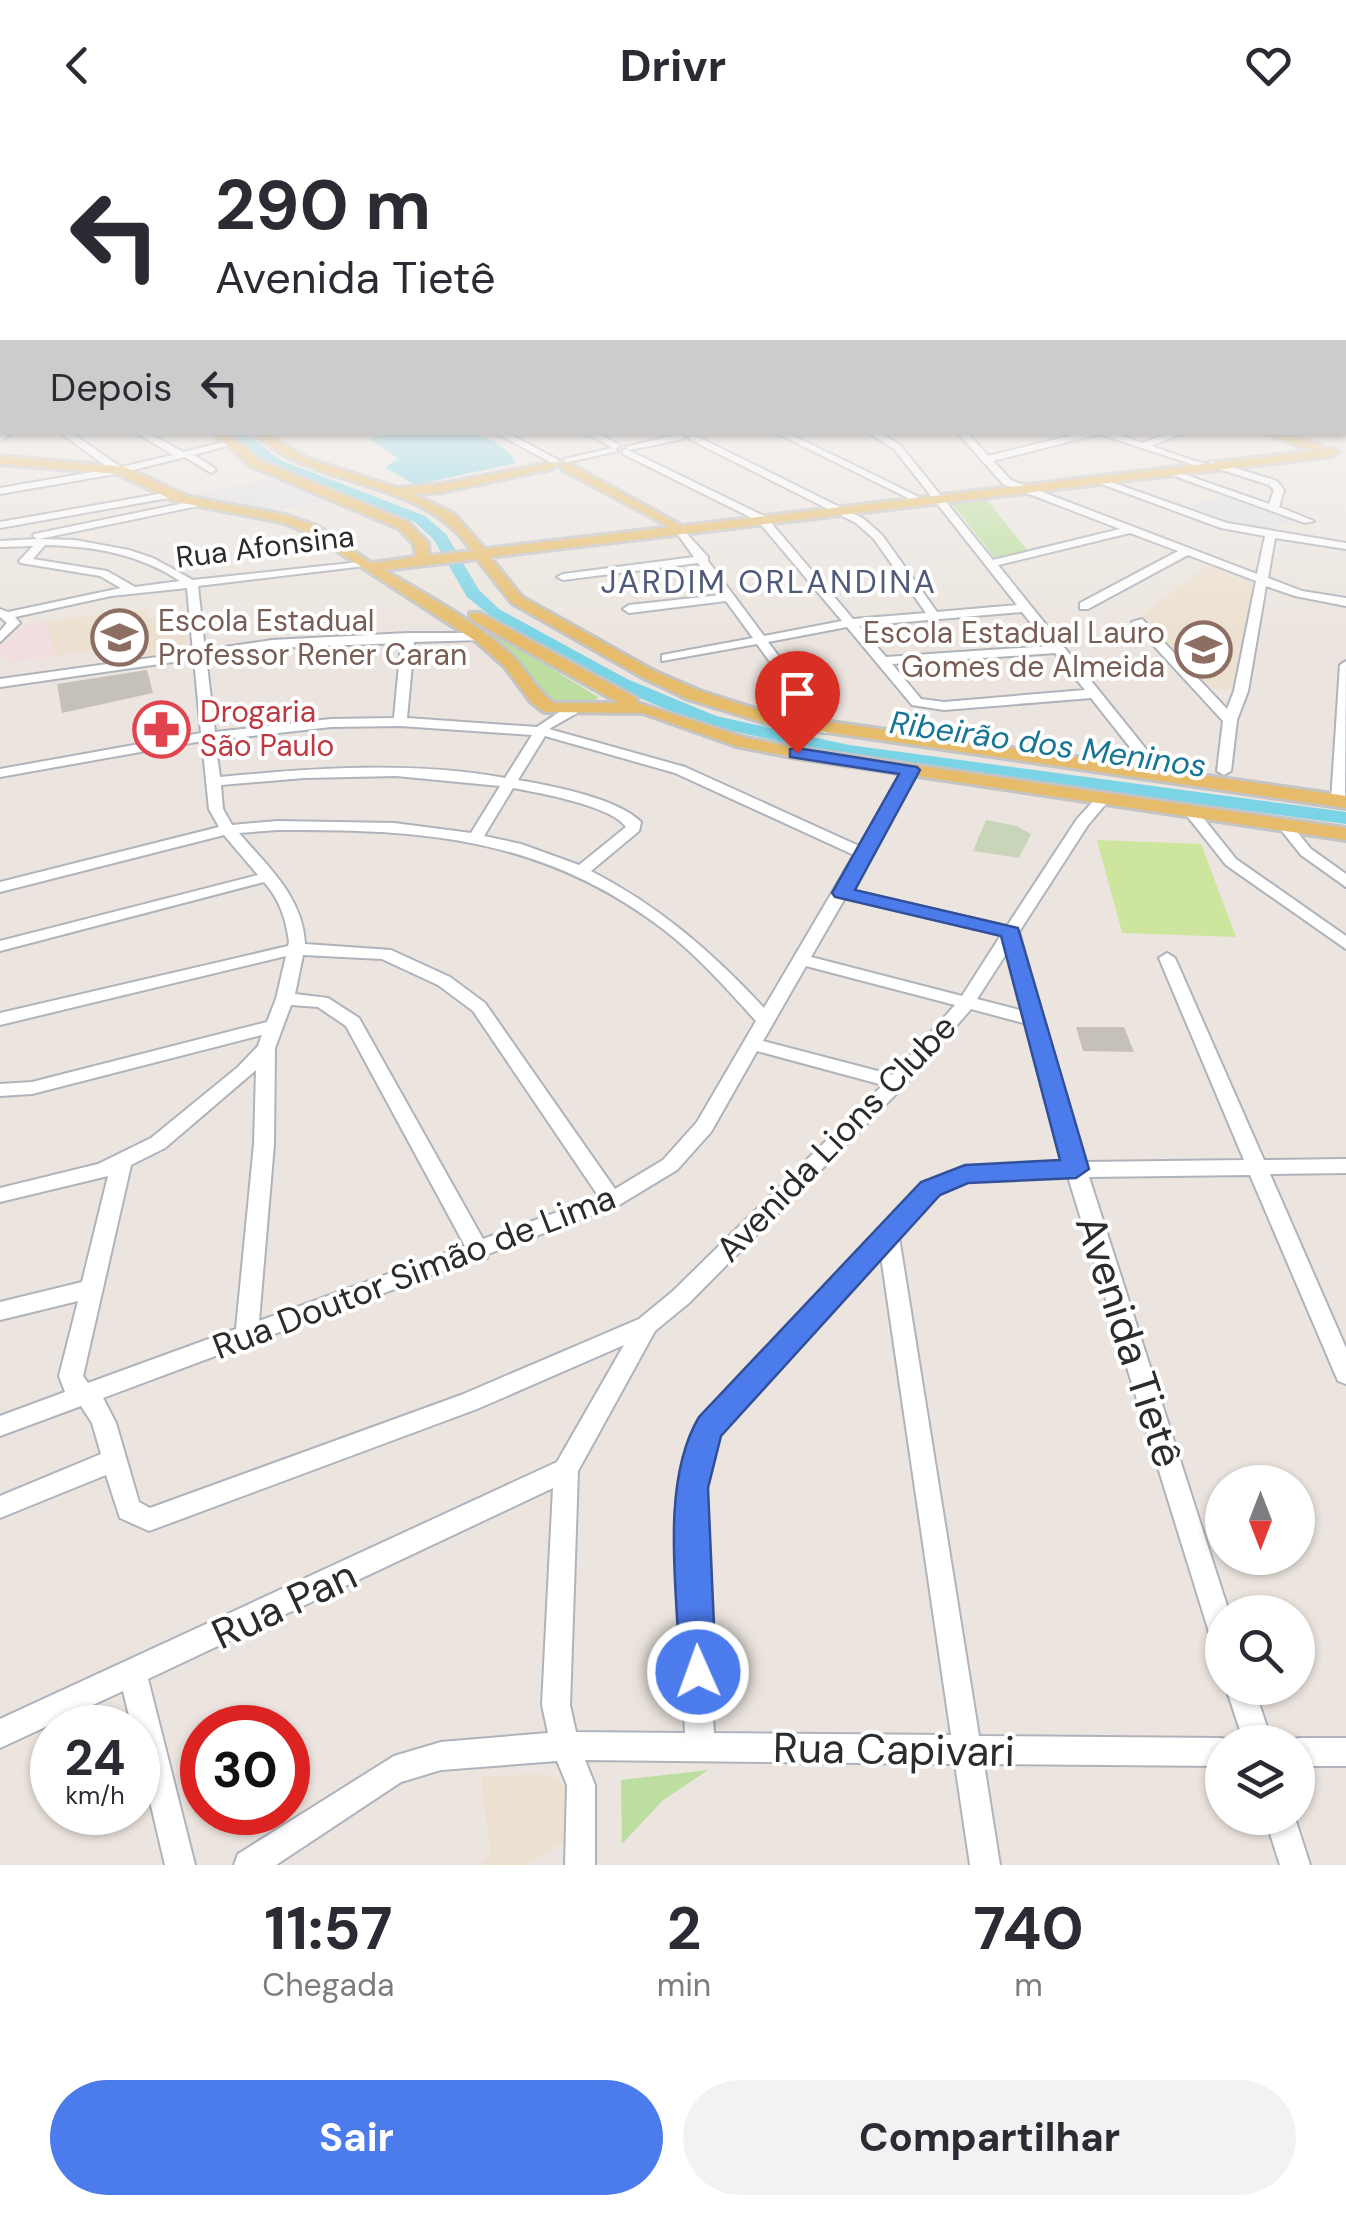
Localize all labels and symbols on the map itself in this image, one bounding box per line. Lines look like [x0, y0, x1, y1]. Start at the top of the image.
street label: Rua Afonsina [174, 516, 356, 577]
district label: JARDIM ORLANDINA [600, 561, 938, 603]
place label: Escola Estadual Professor Rener Caran [158, 601, 467, 674]
school or university icon: Escola Estadual Professor Rener Caran [89, 608, 149, 668]
place label: Escola Estadual Lauro Gomes de Almeida [863, 613, 1165, 686]
school or university icon: Escola Estadual Lauro Gomes de Almeida [1174, 620, 1234, 680]
pin [755, 651, 840, 754]
place label: Drogaria São Paulo [200, 692, 334, 765]
pharmacy icon: Drogaria São Paulo [131, 699, 191, 759]
water label: Ribeirão dos Meninos [887, 701, 1209, 787]
street label: Avenida Lions Clube [706, 1004, 966, 1272]
street label: Rua Doutor Simão de Lima [206, 1174, 622, 1370]
street label: Avenida Tietê [1063, 1208, 1196, 1474]
north arrow [1205, 1465, 1315, 1575]
street label: Rua Pan [203, 1547, 365, 1662]
position arrow [646, 1620, 750, 1724]
speed limit sign: 30 [180, 1705, 310, 1835]
street label: Rua Capivari [773, 1720, 1015, 1779]

